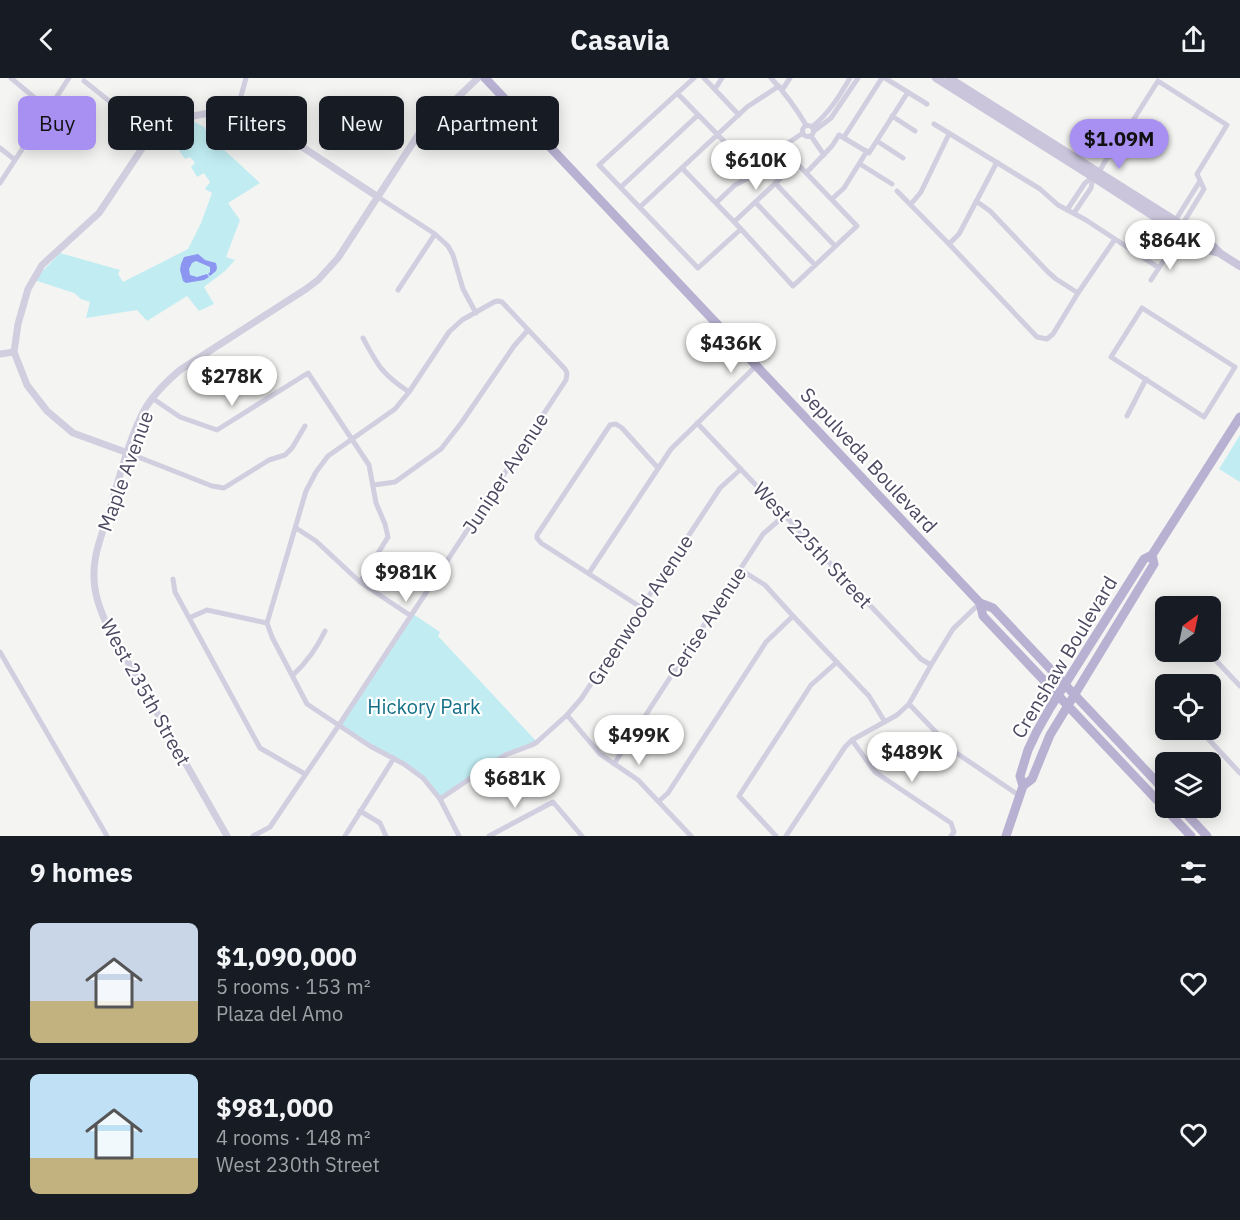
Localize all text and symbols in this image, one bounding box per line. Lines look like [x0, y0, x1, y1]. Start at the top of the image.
text: Casavia [570, 22, 670, 57]
icon: back [30, 23, 63, 56]
icon: share [1177, 23, 1210, 56]
chip: Buy [18, 96, 96, 150]
chip: Rent [108, 96, 194, 150]
chip: Filters [206, 96, 307, 150]
chip: New [319, 96, 404, 150]
chip: Apartment [416, 96, 559, 150]
pin: $1.09M [1070, 119, 1168, 170]
text: $1.09M [1084, 125, 1154, 152]
pin: $610K [714, 140, 798, 191]
text: $610K [725, 146, 787, 173]
pin: $864K [1128, 220, 1212, 271]
text: $864K [1139, 226, 1201, 253]
pin: $436K [689, 323, 773, 374]
text: $436K [700, 329, 762, 356]
pin: $278K [190, 356, 274, 407]
text: $278K [201, 362, 263, 389]
street label: Sepulveda Boulevard [795, 381, 943, 539]
street label: Maple Avenue [91, 407, 159, 535]
street label: Juniper Avenue [456, 407, 554, 539]
street label: West 225th Street [747, 476, 879, 614]
street label: Greenwood Avenue [581, 529, 699, 691]
pin: $981K [364, 552, 448, 603]
text: $981K [375, 558, 437, 585]
street label: Cerise Avenue [660, 561, 752, 683]
street label: Crenshaw Boulevard [1005, 571, 1123, 743]
north arrow [1155, 596, 1221, 662]
map controls [1155, 596, 1221, 818]
street label: West 235th Street [94, 614, 198, 770]
button: locate [1155, 674, 1221, 740]
park label: Hickory Park [367, 693, 481, 720]
pin: $499K [597, 715, 681, 766]
text: $499K [608, 721, 670, 748]
pin: $489K [870, 732, 954, 783]
text: $489K [881, 738, 943, 765]
button: layers [1155, 752, 1221, 818]
pin: $681K [473, 758, 557, 809]
text: $681K [484, 764, 546, 791]
text: 9 homes [30, 855, 133, 889]
icon: filters [1177, 856, 1210, 889]
text: $1,090,000 [216, 939, 357, 973]
icon: home [78, 947, 150, 1019]
icon: heart [1177, 967, 1210, 1000]
text: 5 rooms · 153 m² [216, 973, 371, 1000]
text: Plaza del Amo [216, 1000, 343, 1027]
text: $981,000 [216, 1090, 333, 1124]
icon: home [78, 1098, 150, 1170]
icon: heart [1177, 1118, 1210, 1151]
text: 4 rooms · 148 m² [216, 1124, 371, 1151]
text: West 230th Street [216, 1151, 380, 1178]

